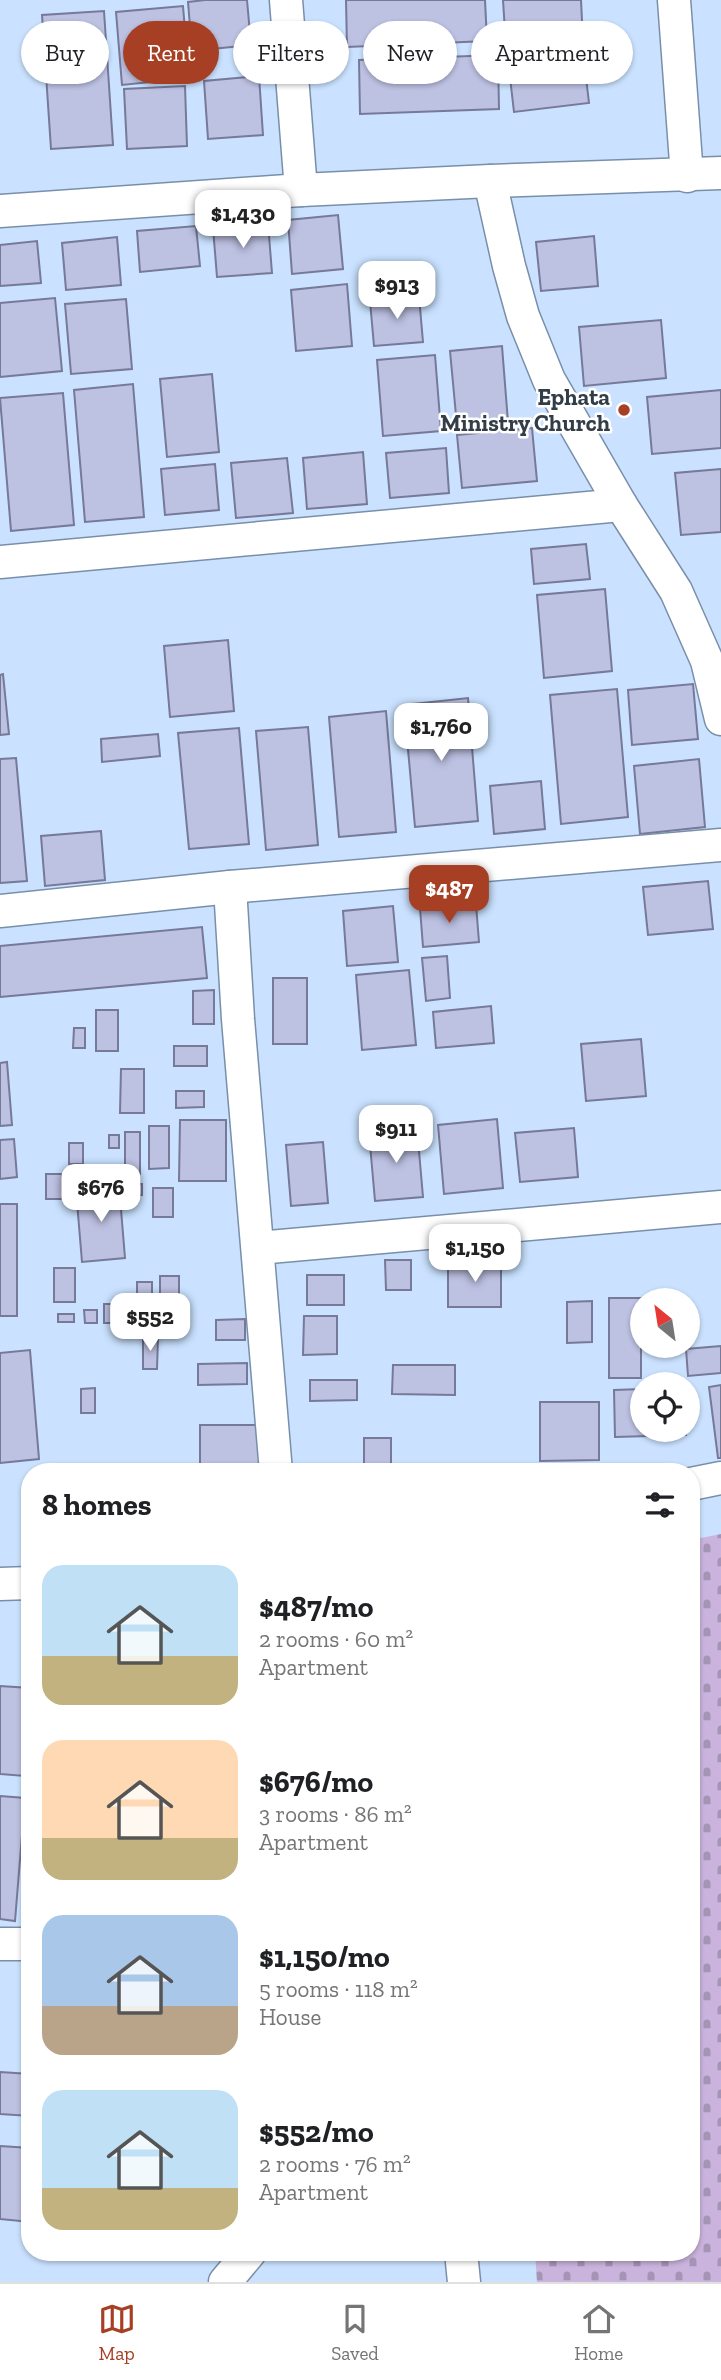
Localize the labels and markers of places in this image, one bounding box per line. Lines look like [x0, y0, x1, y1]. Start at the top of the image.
pin: $1,430 [186, 190, 300, 250]
pin: $913 [356, 262, 438, 321]
place label: Ephata Ministry Church [440, 383, 611, 437]
marker: Ephata Ministry Church [616, 402, 632, 418]
pin: $1,760 [384, 704, 498, 763]
pin: $487 [408, 866, 490, 925]
pin: $911 [355, 1106, 437, 1165]
pin: $676 [60, 1164, 142, 1224]
pin: $1,150 [418, 1224, 532, 1284]
pin: $552 [109, 1294, 191, 1353]

